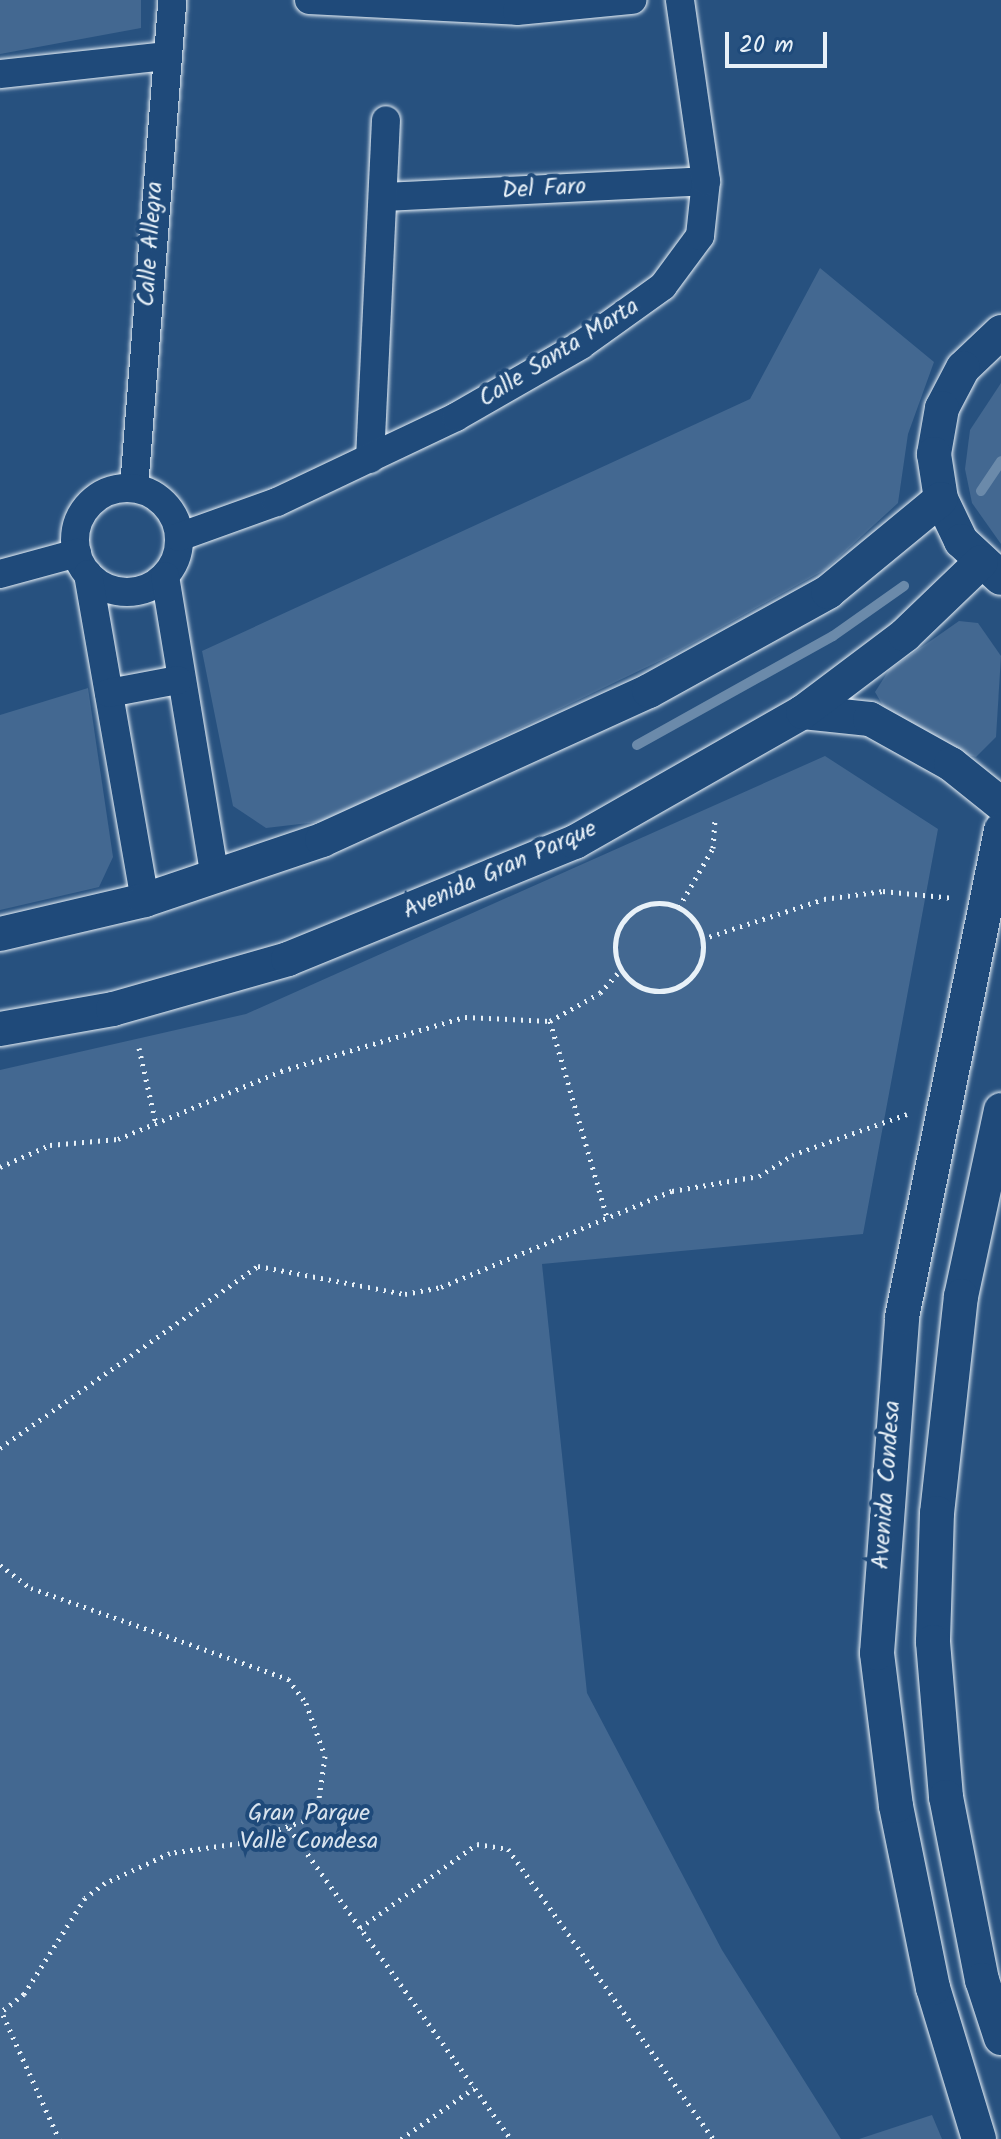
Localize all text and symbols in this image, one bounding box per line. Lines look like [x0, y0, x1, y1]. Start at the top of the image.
scale bar [729, 16, 831, 66]
text: 20 m [739, 26, 794, 65]
street label: Del Faro [501, 172, 587, 206]
street label: Calle Allegra [132, 180, 170, 308]
street label: Calle Santa Marta [474, 292, 644, 414]
street label: Avenida Gran Parque [399, 814, 601, 926]
street label: Avenida Condesa [867, 1400, 907, 1570]
park label: Gran Parque Valle Condesa [240, 1800, 378, 1856]

